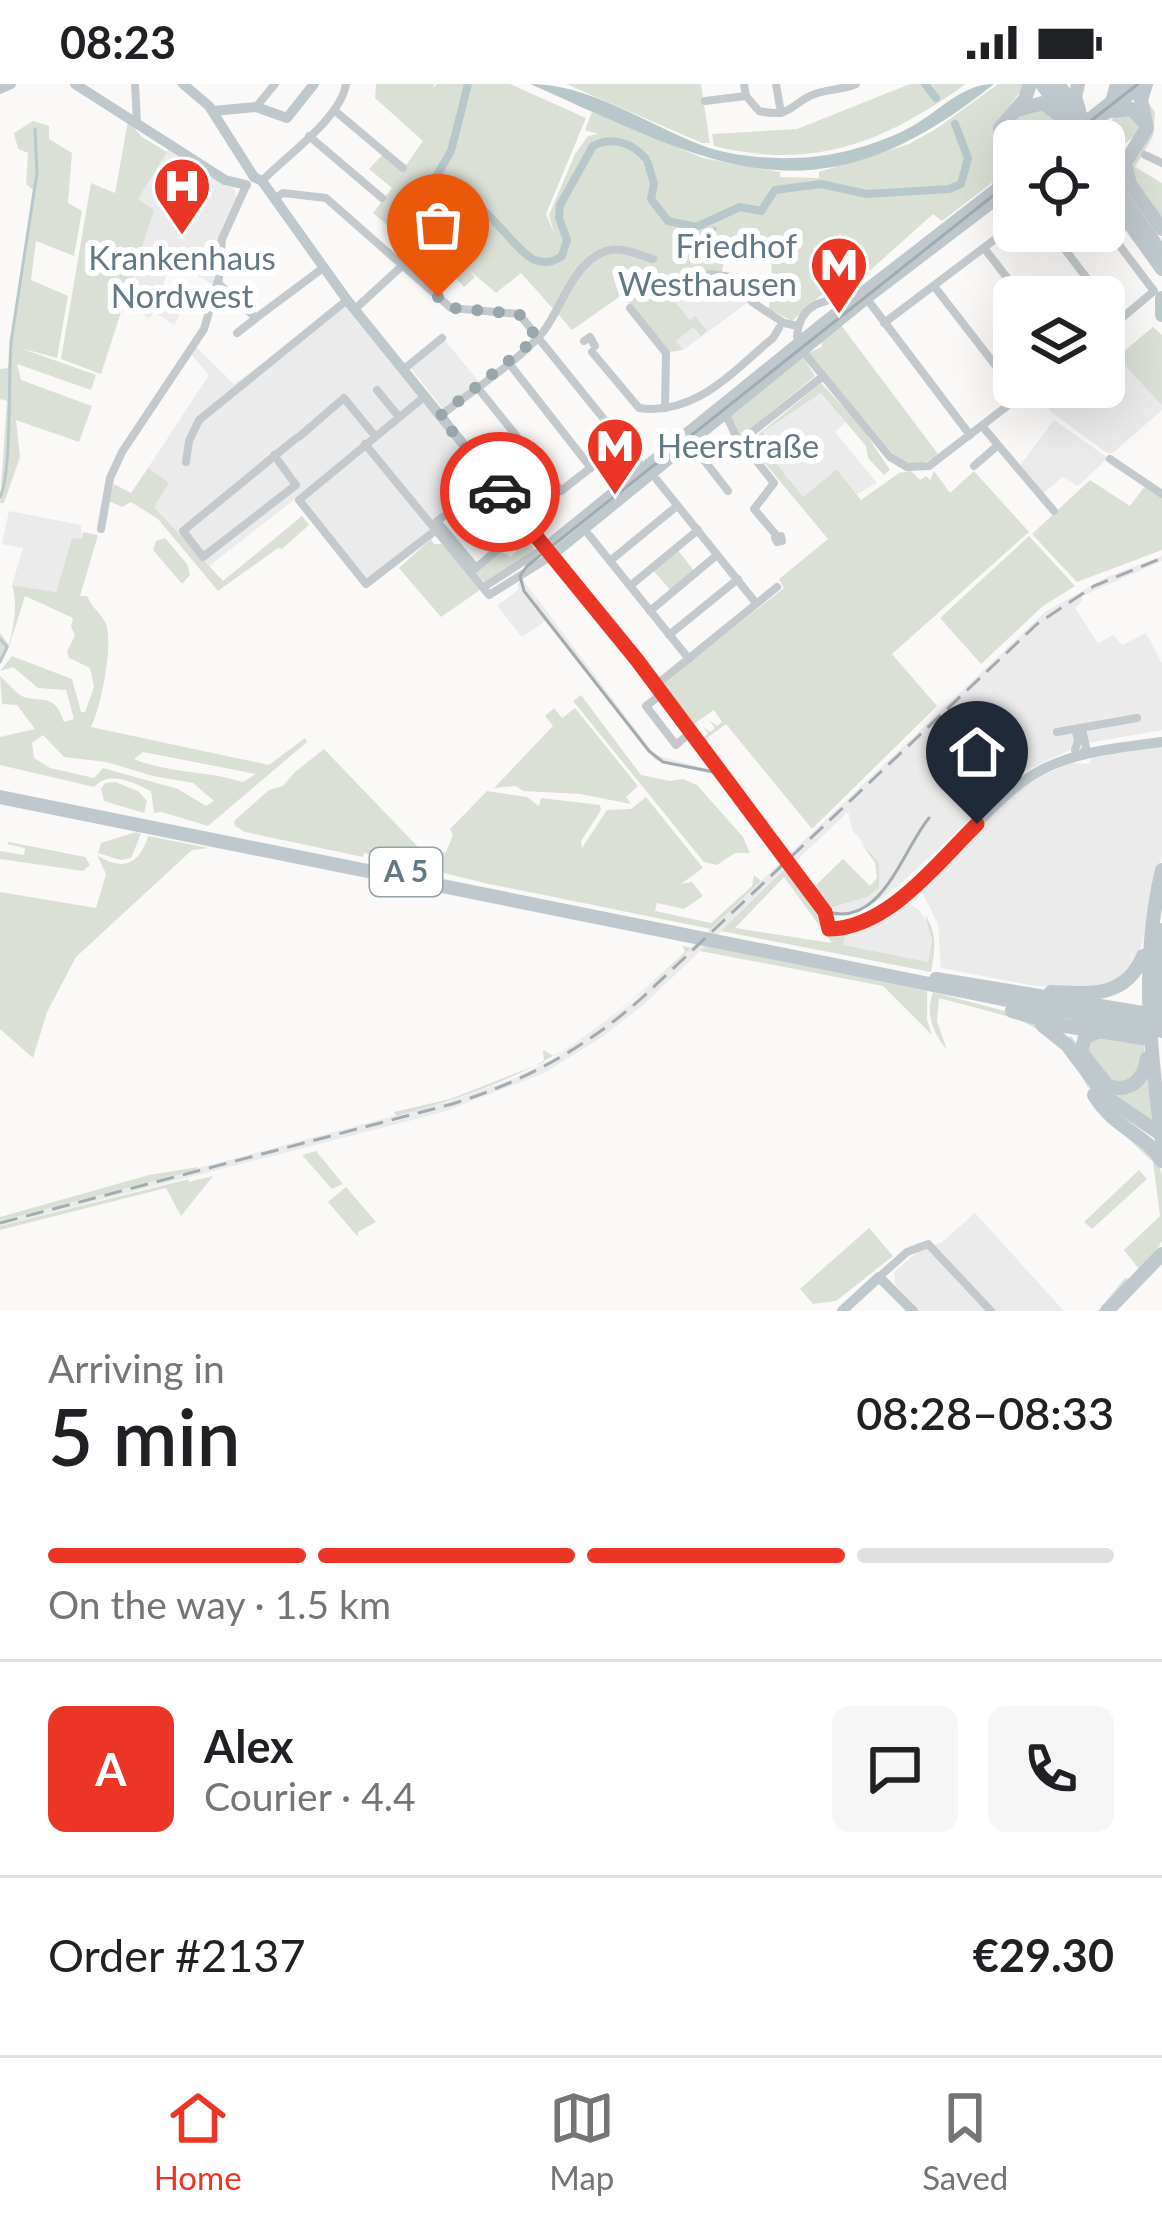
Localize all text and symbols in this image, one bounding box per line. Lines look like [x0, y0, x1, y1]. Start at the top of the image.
text: 08:23 [60, 15, 176, 69]
map controls [993, 120, 1125, 408]
button: locate [993, 120, 1125, 252]
hospital icon: Krankenhaus Nordwest [151, 155, 213, 237]
pin [387, 174, 489, 297]
icon: bag [405, 192, 471, 258]
place label: Friedhof Westhausen [618, 225, 797, 303]
metro station icon: Friedhof Westhausen [808, 234, 870, 316]
place label: Krankenhaus Nordwest [88, 237, 276, 315]
button: layers [993, 276, 1125, 408]
metro station icon: Heerstraße [584, 415, 646, 497]
place label: Heerstraße [657, 425, 819, 465]
courier [440, 432, 560, 552]
icon: car [467, 459, 533, 525]
pin [926, 701, 1028, 824]
icon: home [944, 719, 1010, 785]
road number: A 5 [370, 848, 442, 896]
text: Arriving in [48, 1345, 225, 1391]
text: 08:28–08:33 [856, 1386, 1114, 1440]
text: 5 min [48, 1389, 241, 1483]
text: On the way · 1.5 km [48, 1581, 391, 1627]
button: chat [832, 1706, 958, 1832]
button: phone [988, 1706, 1114, 1832]
text: Alex [204, 1719, 294, 1773]
text: A [95, 1742, 127, 1796]
text: Courier · 4.4 [204, 1773, 416, 1819]
text: Order #2137 [48, 1928, 306, 1982]
text: €29.30 [973, 1928, 1114, 1982]
tab: Home [154, 2085, 242, 2197]
tab: Map [549, 2085, 615, 2197]
tab: Saved [922, 2085, 1008, 2197]

